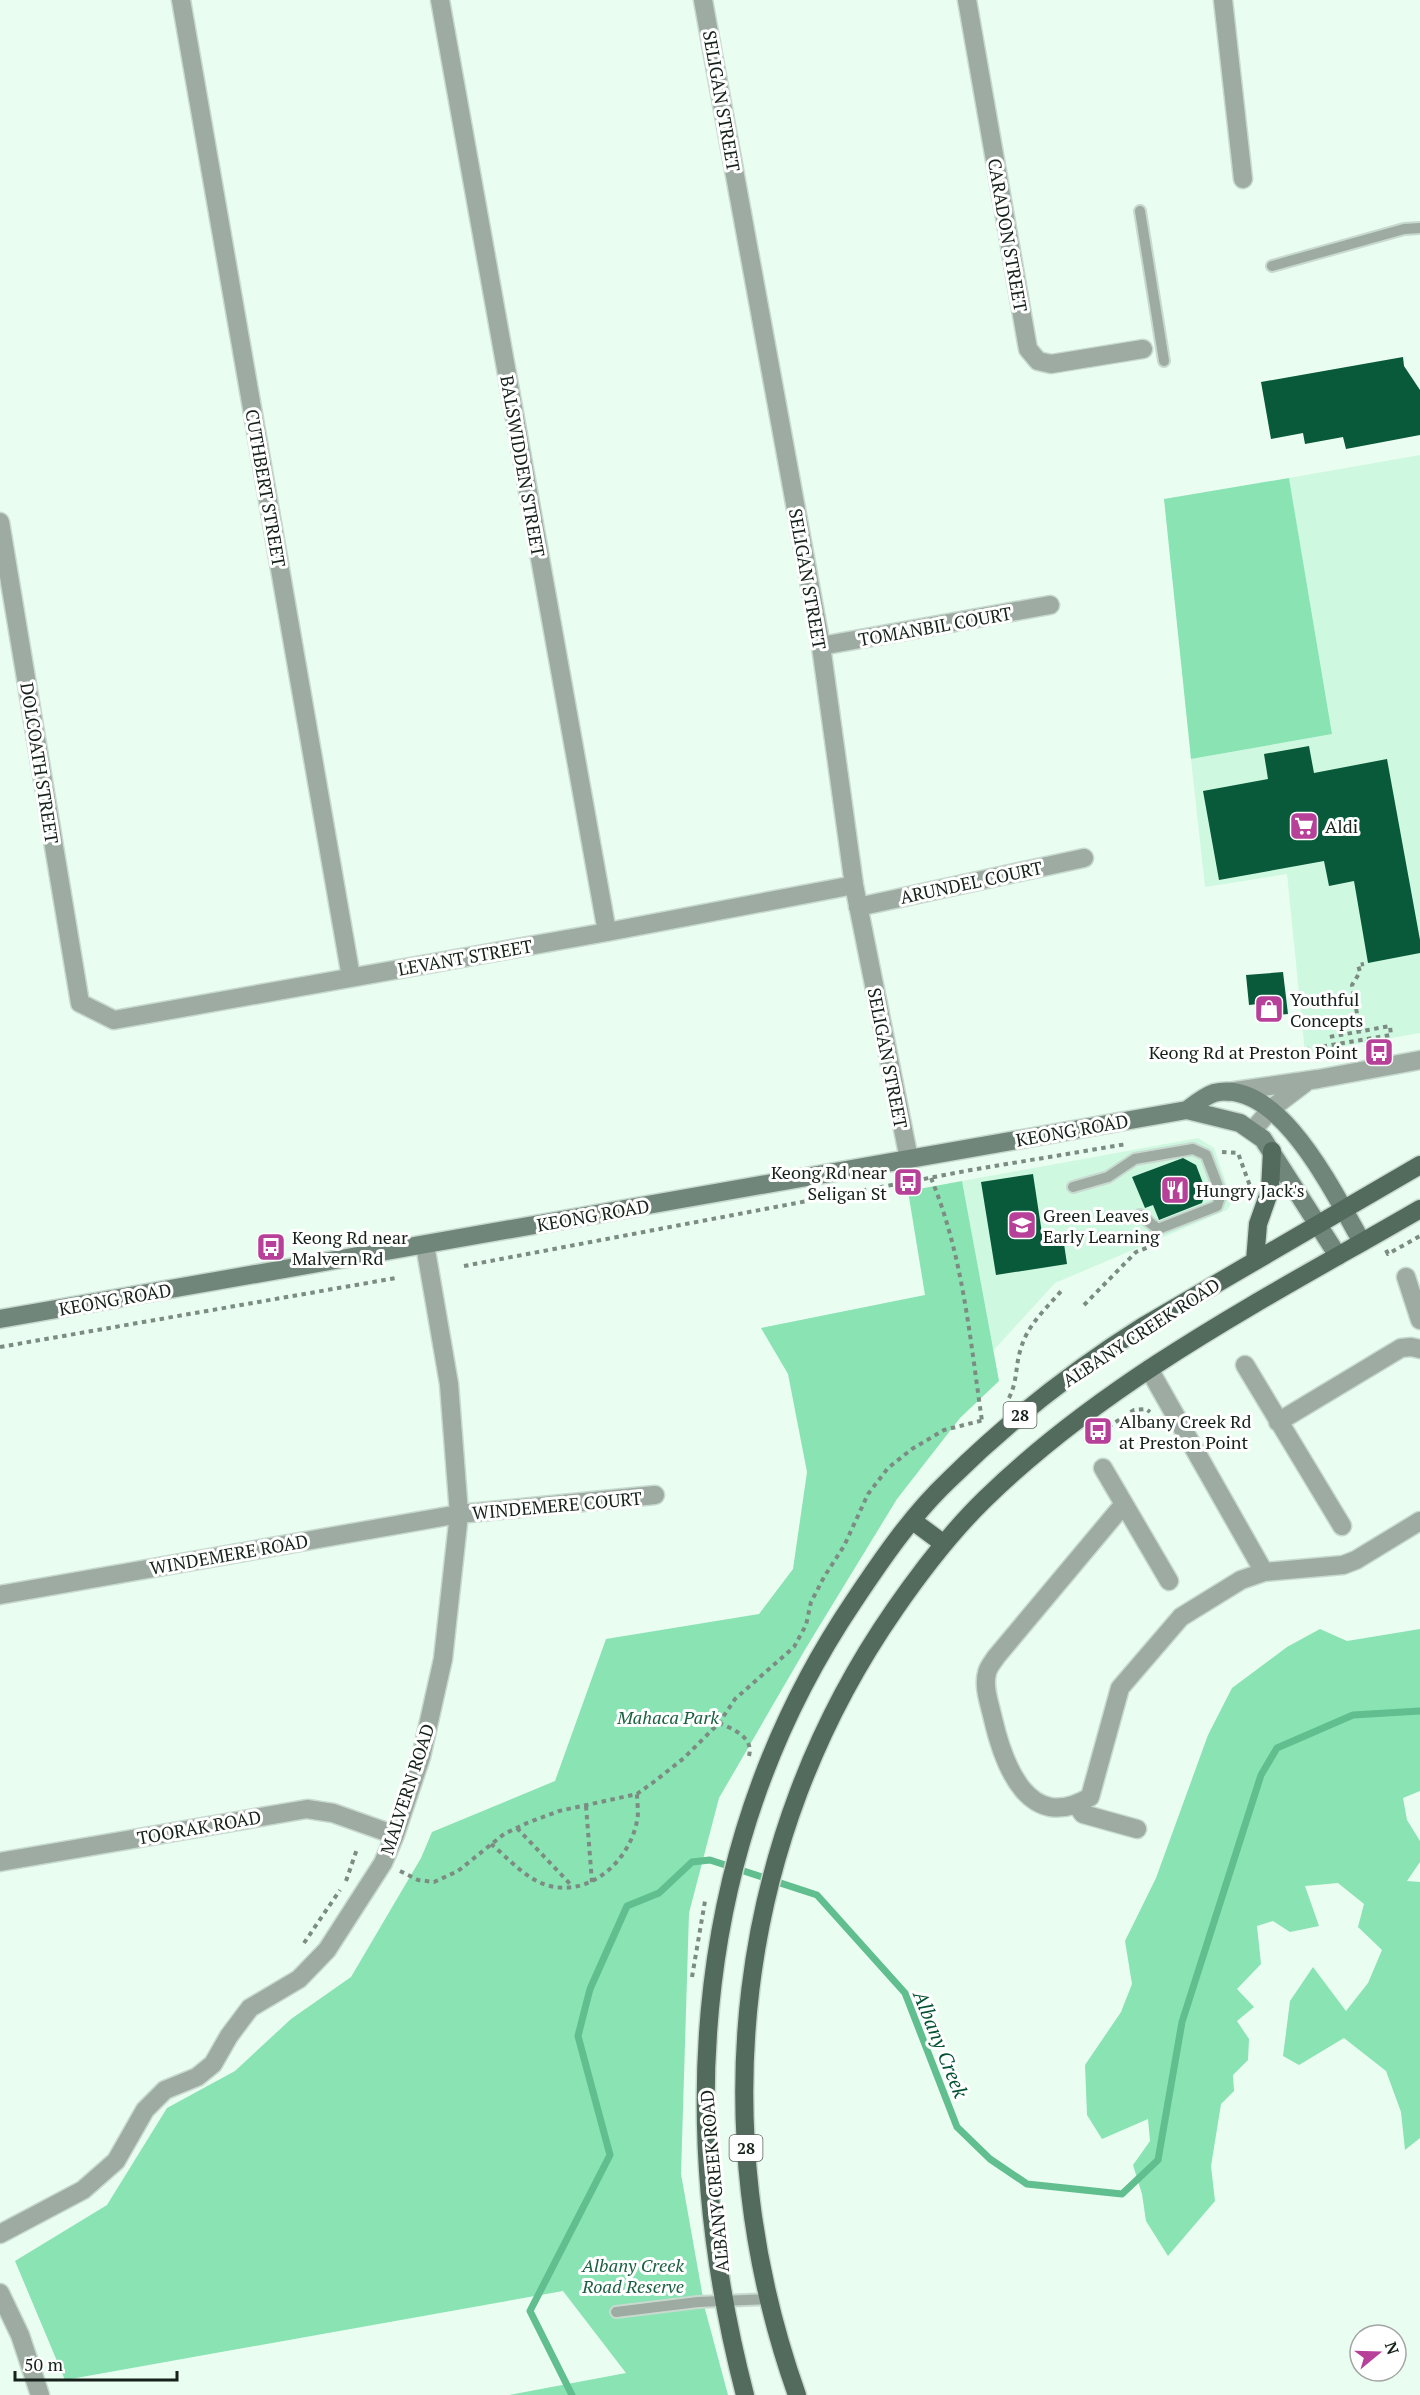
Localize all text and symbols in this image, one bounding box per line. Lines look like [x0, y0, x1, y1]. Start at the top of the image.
street label: SELIGAN STREET [698, 29, 746, 173]
street label: CARADON STREET [983, 157, 1033, 313]
street label: BALSWIDDEN STREET [495, 373, 551, 559]
street label: CUTHBERT STREET [240, 407, 292, 569]
street label: SELIGAN STREET [784, 507, 832, 651]
street label: TOMANBIL COURT [857, 601, 1013, 651]
street label: DOLCOATH STREET [15, 681, 65, 845]
supermarket icon: Aldi [1288, 810, 1320, 842]
place label: Aldi [1325, 814, 1358, 838]
street label: ARUNDEL COURT [898, 855, 1044, 909]
street label: LEVANT STREET [396, 933, 534, 981]
street label: SELIGAN STREET [863, 986, 913, 1130]
place label: Youthful Concepts [1290, 987, 1363, 1032]
shop icon: Youthful Concepts [1253, 993, 1285, 1025]
bus stop icon: Keong Rd at Preston Point [1363, 1036, 1395, 1068]
place label: Keong Rd at Preston Point [1149, 1040, 1358, 1064]
street label: KEONG ROAD [1014, 1108, 1130, 1152]
place label: Keong Rd near Seligan St [771, 1160, 887, 1205]
bus stop icon: Keong Rd near Seligan St [892, 1166, 924, 1198]
restaurant icon: Hungry Jack's [1159, 1174, 1191, 1206]
place label: Hungry Jack's [1196, 1178, 1304, 1202]
street label: KEONG ROAD [535, 1193, 651, 1237]
place label: Green Leaves Early Learning [1043, 1203, 1160, 1248]
school or university icon: Green Leaves Early Learning [1006, 1209, 1038, 1241]
place label: Keong Rd near Malvern Rd [292, 1225, 408, 1270]
bus stop icon: Keong Rd near Malvern Rd [255, 1231, 287, 1263]
street label: ALBANY CREEK ROAD [1058, 1272, 1224, 1392]
street label: KEONG ROAD [57, 1277, 173, 1321]
road number: 28 [1004, 1402, 1036, 1428]
place label: Albany Creek Rd at Preston Point [1119, 1409, 1252, 1454]
bus stop icon: Albany Creek Rd at Preston Point [1082, 1415, 1114, 1447]
street label: WINDEMERE COURT [471, 1486, 643, 1524]
street label: WINDEMERE ROAD [148, 1528, 310, 1580]
park label: Mahaca Park [616, 1705, 719, 1729]
street label: MALVERN ROAD [375, 1721, 439, 1857]
street label: TOORAK ROAD [135, 1804, 263, 1850]
water label: Albany Creek [907, 1985, 975, 2102]
street label: ALBANY CREEK ROAD [694, 2089, 734, 2273]
road number: 28 [730, 2135, 762, 2161]
park label: Albany Creek Road Reserve [581, 2253, 684, 2298]
north arrow [1348, 2323, 1408, 2383]
text: N [1380, 2339, 1405, 2357]
scale bar [15, 2344, 177, 2382]
text: 50 m [24, 2352, 64, 2376]

